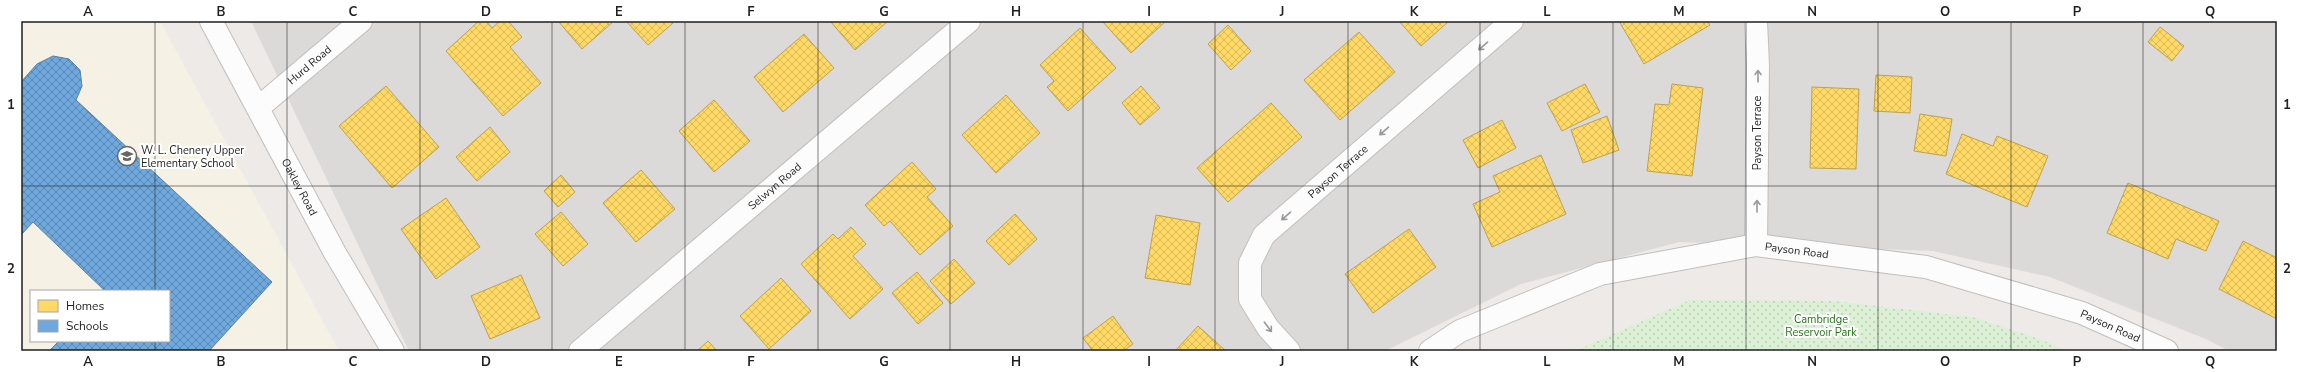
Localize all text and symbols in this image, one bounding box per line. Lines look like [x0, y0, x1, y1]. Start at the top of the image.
text: A [83, 3, 93, 21]
text: B [217, 3, 226, 21]
text: C [349, 3, 358, 21]
text: D [481, 3, 491, 21]
text: E [615, 3, 623, 21]
text: F [747, 3, 755, 21]
text: G [879, 3, 889, 21]
text: H [1011, 3, 1021, 21]
text: I [1147, 3, 1151, 21]
text: J [1279, 3, 1284, 21]
text: K [1410, 3, 1419, 21]
text: L [1543, 3, 1551, 21]
text: M [1673, 3, 1685, 21]
text: N [1807, 3, 1817, 21]
text: O [1940, 3, 1950, 21]
text: P [2073, 3, 2082, 21]
text: Q [2205, 3, 2215, 21]
street label: Hurd Road [284, 42, 335, 88]
one-way arrow [1478, 42, 1488, 51]
one-way arrow [1754, 70, 1762, 83]
text: 1 [7, 96, 15, 114]
street label: Payson Terrace [1750, 96, 1765, 170]
text: 1 [2283, 96, 2291, 114]
one-way arrow [1379, 127, 1390, 136]
street label: Payson Terrace [1305, 142, 1371, 202]
place label: W. L. Chenery Upper Elementary School [141, 143, 244, 171]
school or university icon: W. L. Chenery Upper Elementary School [116, 145, 138, 167]
street label: Oakley Road [278, 156, 321, 218]
street label: Selwyn Road [745, 159, 805, 213]
one-way arrow [1753, 200, 1760, 213]
one-way arrow [1281, 212, 1291, 221]
street label: Payson Road [1764, 239, 1829, 262]
text: 2 [7, 260, 15, 278]
text: 2 [2283, 260, 2291, 278]
legend [30, 290, 170, 342]
text: Homes [66, 298, 104, 314]
street label: Payson Road [2078, 306, 2142, 346]
park label: Cambridge Reservoir Park [1785, 312, 1857, 340]
text: Schools [66, 318, 109, 334]
one-way arrow [1264, 322, 1272, 333]
text: A [83, 353, 93, 371]
text: B [217, 353, 226, 371]
text: C [349, 353, 358, 371]
text: D [481, 353, 491, 371]
text: E [615, 353, 623, 371]
text: F [747, 353, 755, 371]
text: G [879, 353, 889, 371]
text: H [1011, 353, 1021, 371]
text: I [1147, 353, 1151, 371]
text: J [1279, 353, 1284, 371]
text: K [1410, 353, 1419, 371]
text: L [1543, 353, 1551, 371]
text: M [1673, 353, 1685, 371]
text: N [1807, 353, 1817, 371]
text: O [1940, 353, 1950, 371]
text: P [2073, 353, 2082, 371]
text: Q [2205, 353, 2215, 371]

